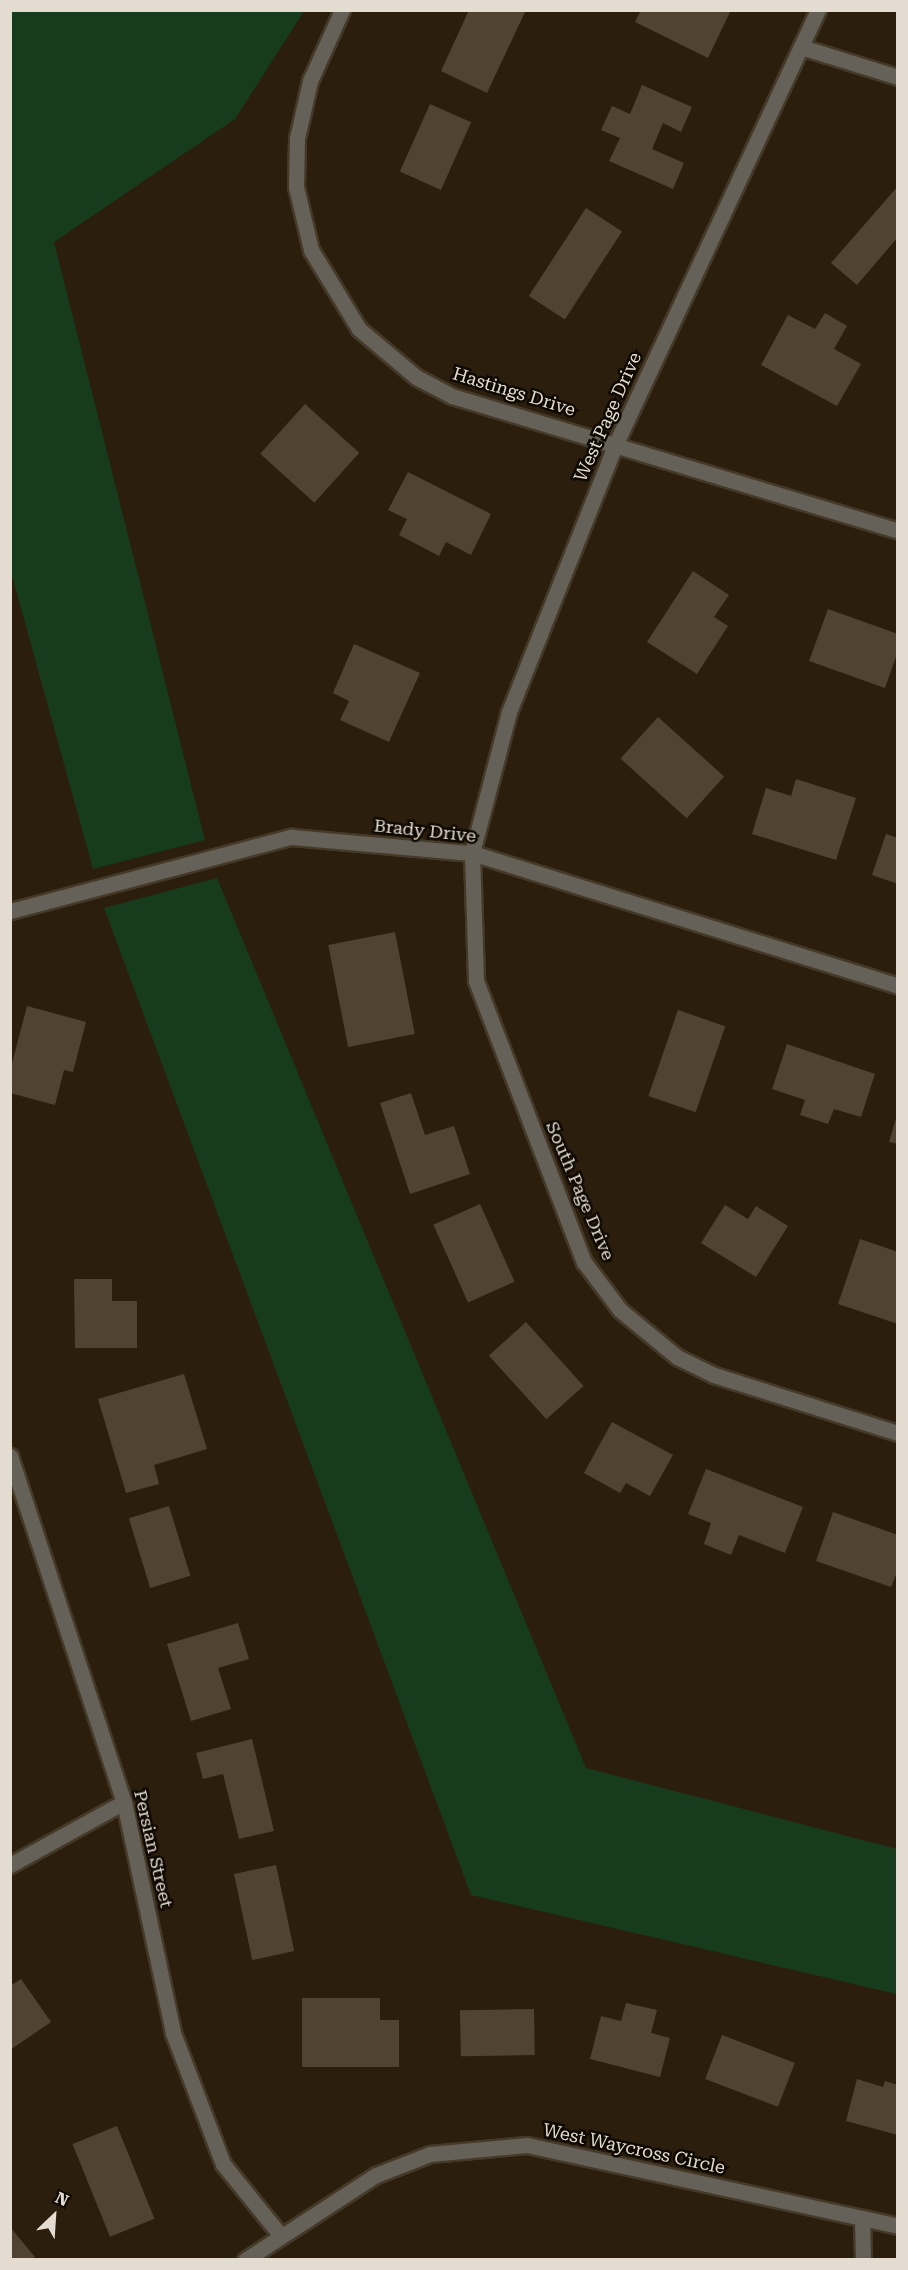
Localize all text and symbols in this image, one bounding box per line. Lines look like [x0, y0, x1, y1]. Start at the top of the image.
street label: West Page Drive [570, 349, 646, 485]
street label: Hastings Drive [450, 363, 578, 421]
street label: Brady Drive [373, 815, 477, 847]
street label: South Page Drive [541, 1118, 619, 1264]
street label: Persian Street [129, 1788, 177, 1910]
street label: West Waycross Circle [541, 2119, 727, 2179]
north arrow [24, 2186, 84, 2246]
text: N [52, 2188, 71, 2210]

